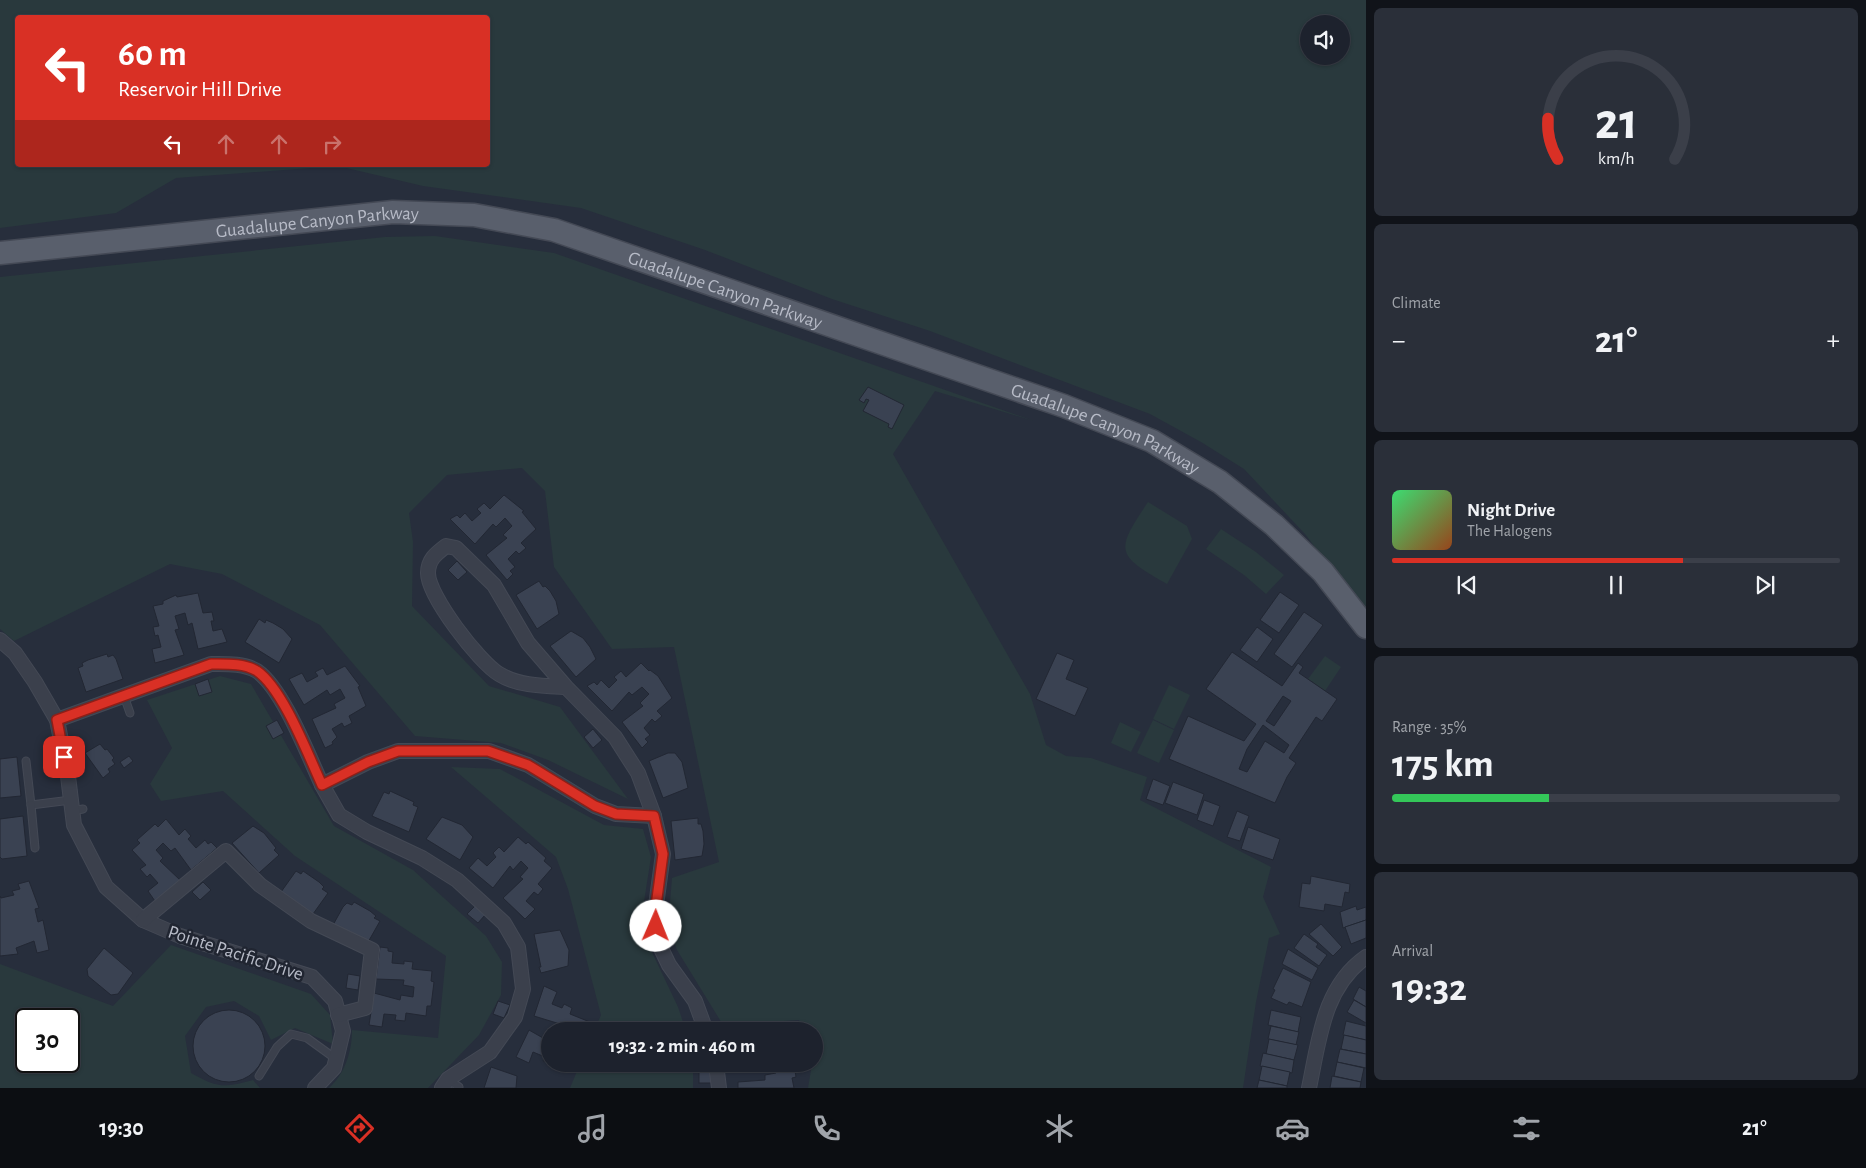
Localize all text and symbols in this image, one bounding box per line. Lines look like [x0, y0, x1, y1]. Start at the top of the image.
map controls [1300, 15, 1350, 65]
button: sound [1300, 15, 1350, 65]
icon: left [35, 35, 100, 100]
text: 60 m [118, 37, 187, 72]
text: Reservoir Hill Drive [118, 78, 282, 100]
text: 21 [1594, 96, 1638, 148]
icon: left [159, 130, 187, 158]
icon: ahead [212, 130, 240, 158]
icon: ahead [265, 130, 293, 158]
icon: right [318, 130, 346, 158]
text: km/h [1598, 150, 1634, 168]
street label: Guadalupe Canyon Parkway [215, 204, 419, 241]
street label: Guadalupe Canyon Parkway [625, 248, 825, 333]
text: Climate [1392, 295, 1441, 311]
text: 21° [1595, 322, 1637, 360]
text: − [1392, 327, 1405, 355]
text: + [1827, 327, 1840, 355]
street label: Guadalupe Canyon Parkway [1008, 380, 1203, 478]
text: Night Drive [1467, 501, 1555, 520]
text: The Halogens [1467, 523, 1552, 539]
icon: previous [1453, 571, 1481, 599]
icon: pause [1602, 571, 1630, 599]
icon: next [1751, 571, 1779, 599]
text: Range · 35% [1392, 719, 1467, 735]
pin [43, 736, 85, 778]
icon: arrive [50, 743, 78, 771]
text: 175 km [1392, 746, 1494, 784]
position arrow [629, 899, 681, 951]
street label: Pointe Pacific Drive [166, 923, 306, 984]
text: Arrival [1392, 943, 1433, 959]
text: 19:32 [1392, 970, 1467, 1008]
speed limit sign: 30 [15, 1008, 80, 1073]
text: 19:32 · 2 min · 460 m [609, 1037, 755, 1056]
icon: directions [342, 1111, 377, 1146]
icon: music [575, 1111, 610, 1146]
icon: phone [809, 1111, 844, 1146]
icon: climate [1042, 1111, 1077, 1146]
icon: car [1275, 1111, 1310, 1146]
icon: filters [1509, 1111, 1544, 1146]
text: 19:30 [99, 1117, 144, 1139]
text: 21° [1742, 1117, 1767, 1139]

